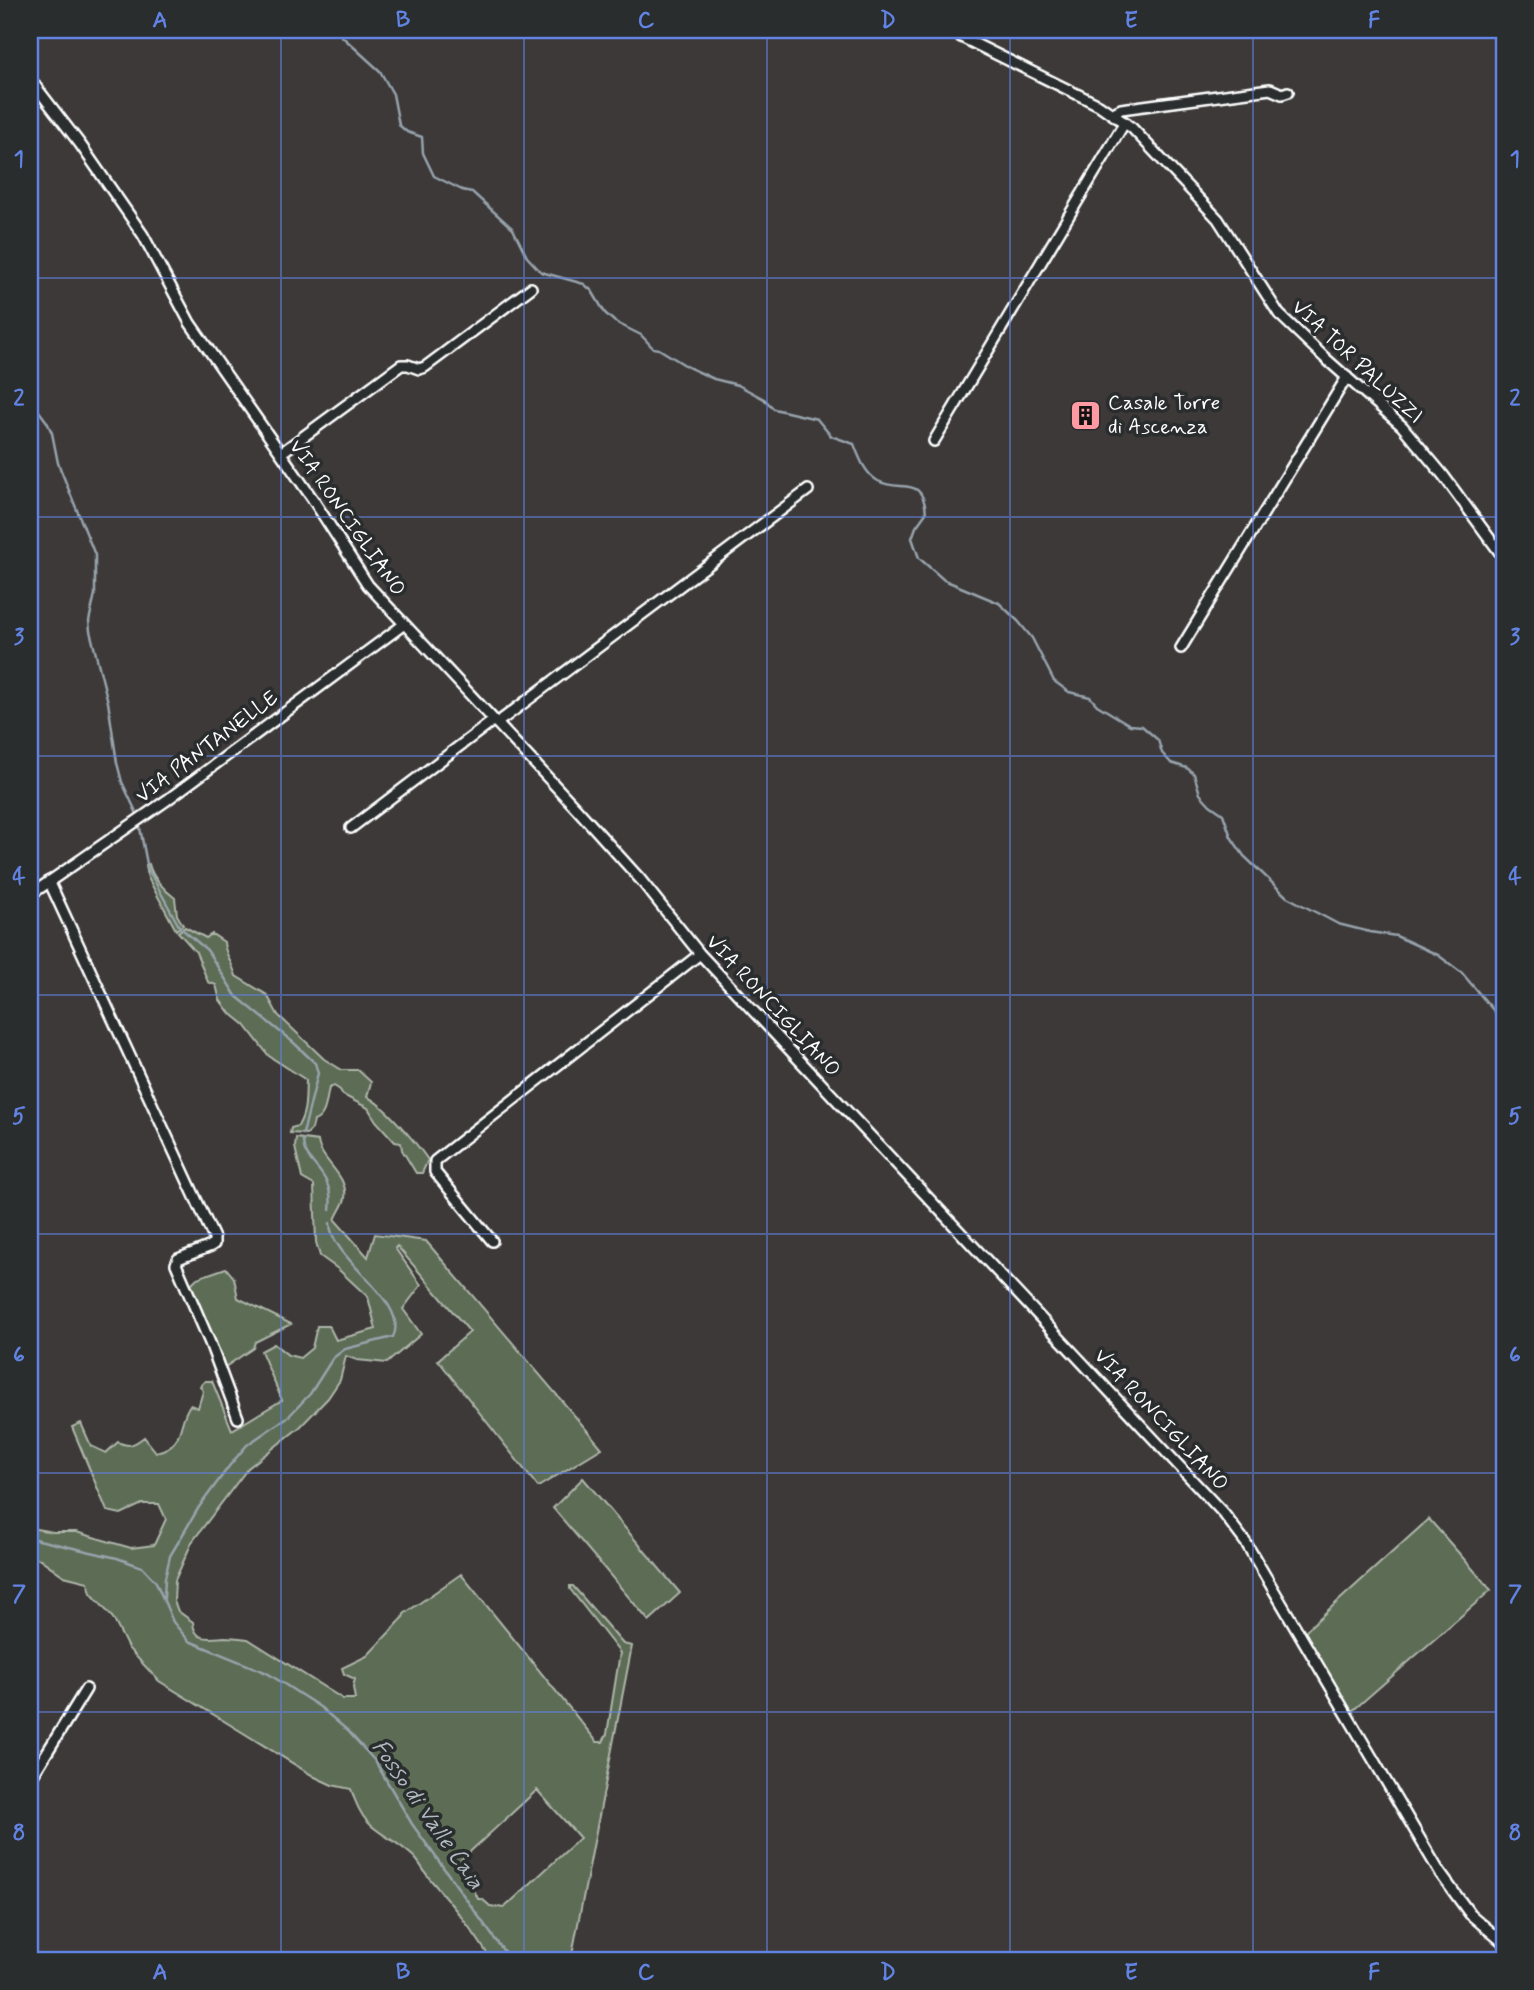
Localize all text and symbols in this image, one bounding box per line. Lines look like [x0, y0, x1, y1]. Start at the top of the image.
text: A [152, 6, 168, 36]
text: B [396, 6, 411, 36]
text: C [638, 6, 655, 36]
text: D [880, 6, 896, 36]
text: E [1124, 6, 1138, 36]
text: F [1368, 6, 1380, 36]
text: 1 [14, 145, 24, 175]
text: 1 [1510, 145, 1520, 175]
street label: VIA TOR PALUZZI [1285, 294, 1429, 430]
text: 2 [13, 384, 25, 414]
text: 2 [1509, 384, 1521, 414]
place label: Casale Torre di Ascenza [1108, 389, 1220, 441]
building icon: Casale Torre di Ascenza [1068, 398, 1102, 432]
street label: VIA RONCIGLIANO [282, 434, 412, 602]
text: 3 [14, 623, 25, 653]
text: 3 [1510, 623, 1521, 653]
street label: VIA PANTANELLE [130, 684, 284, 810]
text: 4 [12, 862, 26, 892]
text: 4 [1508, 862, 1522, 892]
street label: VIA RONCIGLIANO [699, 929, 847, 1083]
text: 5 [12, 1102, 26, 1132]
text: 5 [1508, 1102, 1522, 1132]
text: 6 [13, 1341, 25, 1371]
text: 6 [1509, 1341, 1521, 1371]
street label: VIA RONCIGLIANO [1087, 1343, 1235, 1497]
text: 7 [12, 1580, 26, 1610]
text: 7 [1508, 1580, 1522, 1610]
water label: Fosso di Valle Caia [364, 1734, 490, 1896]
text: 8 [13, 1819, 25, 1849]
text: 8 [1509, 1819, 1521, 1849]
text: A [152, 1958, 168, 1988]
text: B [396, 1958, 411, 1988]
text: C [638, 1958, 655, 1988]
text: D [880, 1958, 896, 1988]
text: E [1124, 1958, 1138, 1988]
text: F [1368, 1958, 1380, 1988]

